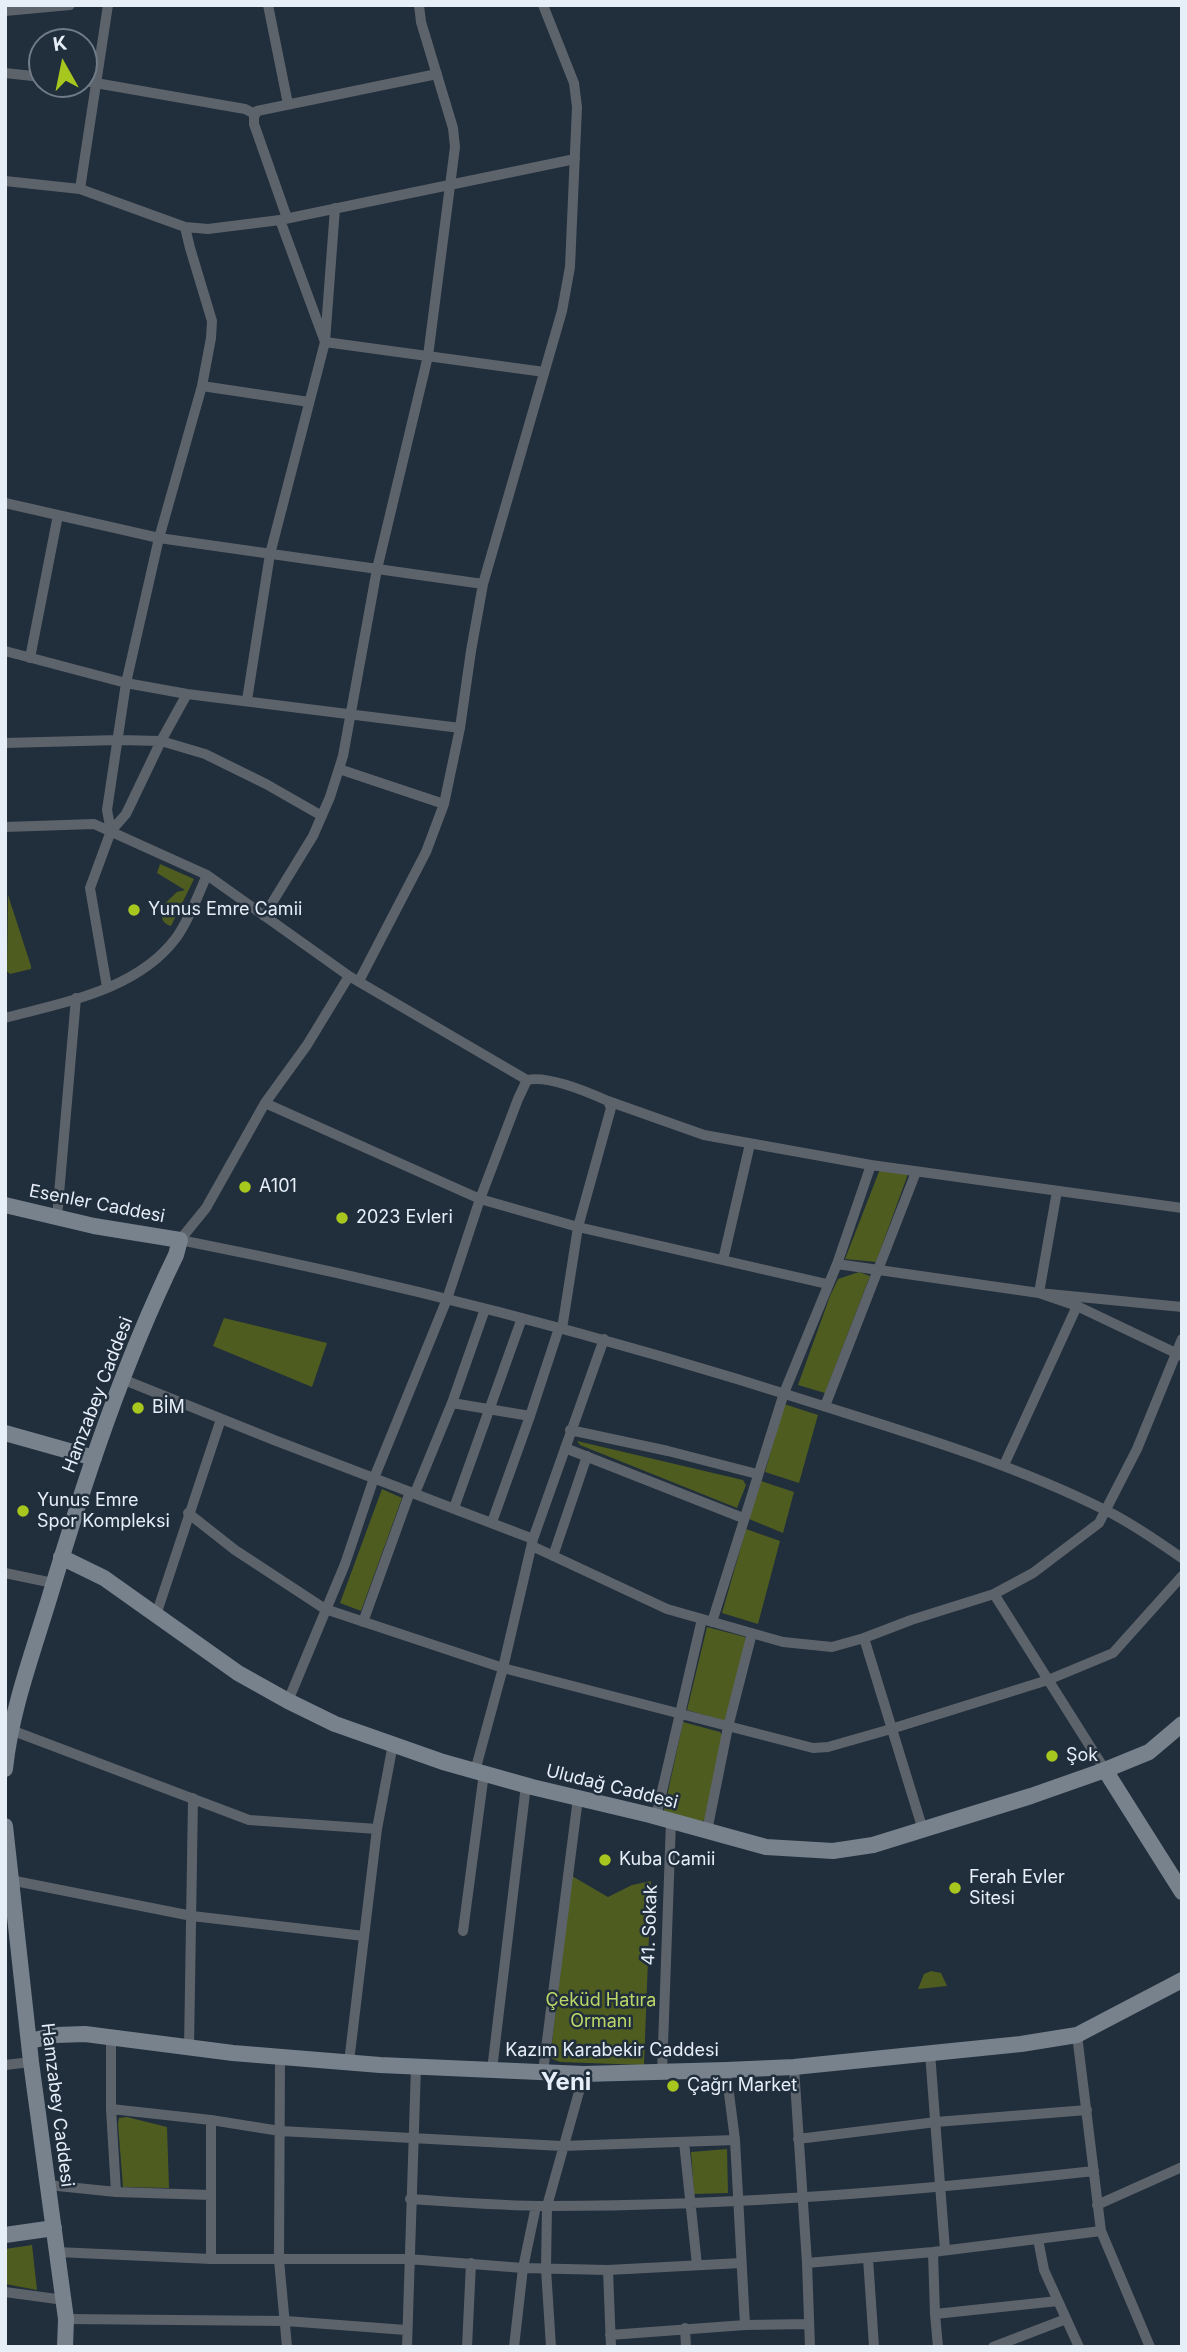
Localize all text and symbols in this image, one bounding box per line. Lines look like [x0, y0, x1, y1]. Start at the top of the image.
north arrow [28, 28, 98, 98]
text: K [51, 31, 68, 56]
place label: Yunus Emre Camii [148, 899, 302, 921]
marker: Yunus Emre Camii [126, 902, 142, 918]
place label: A101 [259, 1176, 297, 1198]
marker: A101 [237, 1179, 253, 1195]
street label: Esenler Caddesi [27, 1180, 167, 1228]
place label: 2023 Evleri [356, 1207, 453, 1229]
marker: 2023 Evleri [334, 1210, 350, 1226]
street label: Hamzabey Caddesi [58, 1314, 138, 1476]
place label: BİM [152, 1397, 185, 1419]
marker: BİM [130, 1400, 146, 1416]
place label: Yunus Emre Spor Kompleksi [37, 1490, 170, 1532]
marker: Yunus Emre Spor Kompleksi [15, 1503, 31, 1519]
place label: Şok [1066, 1745, 1098, 1767]
marker: Şok [1044, 1748, 1060, 1764]
street label: Uludağ Caddesi [544, 1760, 680, 1814]
place label: Kuba Camii [619, 1849, 715, 1871]
marker: Kuba Camii [597, 1852, 613, 1868]
place label: Ferah Evler Sitesi [969, 1867, 1065, 1910]
marker: Ferah Evler Sitesi [947, 1880, 963, 1896]
street label: 41. Sokak [638, 1884, 662, 1966]
park label: Çeküd Hatıra Ormanı [546, 1990, 656, 2032]
street label: Hamzabey Caddesi [36, 2022, 78, 2188]
street label: Kazım Karabekir Caddesi [505, 2040, 719, 2062]
district label: Yeni [541, 2069, 591, 2097]
place label: Çağrı Market [687, 2075, 797, 2097]
marker: Çağrı Market [665, 2078, 681, 2094]

